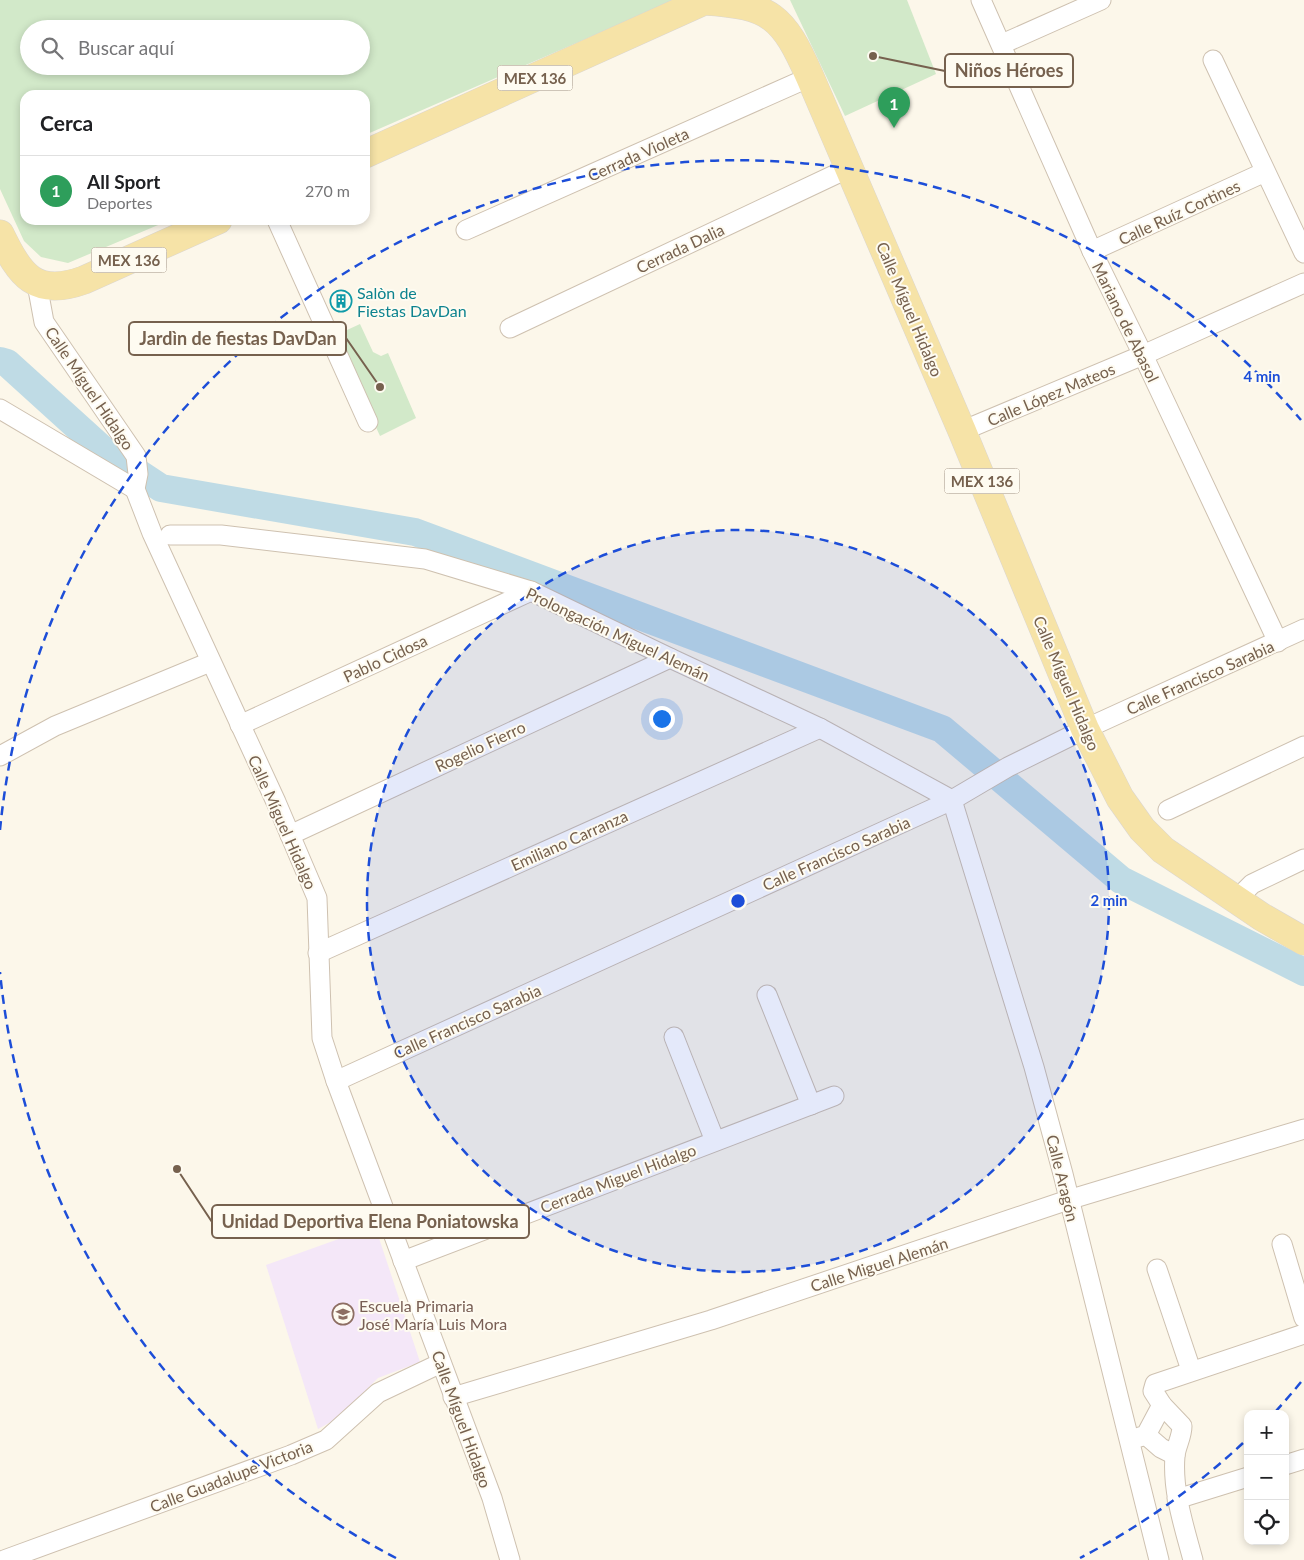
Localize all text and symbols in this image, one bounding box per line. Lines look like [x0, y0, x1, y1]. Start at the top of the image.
search box [20, 20, 370, 75]
icon: search [38, 34, 66, 62]
text: Buscar aquí [78, 36, 174, 59]
callout: Niños Héroes [945, 54, 1073, 87]
text: Niños Héroes [955, 59, 1063, 81]
road number: MEX 136 [498, 66, 572, 90]
pin: 1 [878, 87, 910, 128]
text: Cerca [40, 110, 93, 135]
street label: Cerrada Violeta [585, 123, 691, 185]
text: All Sport [87, 170, 160, 193]
street label: Calle Ruíz Cortines [1115, 175, 1243, 249]
text: 1 [51, 181, 61, 200]
text: 270 m [305, 181, 350, 200]
text: Deportes [87, 193, 152, 212]
street label: Cerrada Dalia [633, 219, 727, 277]
street label: Calle Míguel Hidalgo [873, 239, 947, 379]
road number: MEX 136 [92, 248, 166, 272]
street label: Mariano de Abasol [1089, 259, 1163, 385]
place label: Salòn de Fiestas DavDan [357, 283, 467, 320]
building icon: Salòn de Fiestas DavDan [329, 289, 353, 313]
callout: Jardìn de fiestas DavDan [129, 322, 346, 355]
street label: Calle Míguel Hidalgo [42, 323, 138, 453]
text: Jardìn de fiestas DavDan [139, 327, 337, 349]
street label: Calle López Mateos [984, 359, 1118, 429]
text: 4 min [1243, 367, 1281, 385]
road number: MEX 136 [944, 468, 1020, 494]
street label: Prolongación Miguel Alemán [523, 583, 713, 685]
street label: Calle Míguel Hidalgo [1030, 613, 1104, 753]
street label: Pablo Cidosa [340, 630, 430, 686]
street label: Calle Francisco Sarabia [1123, 636, 1277, 718]
your location [649, 706, 675, 732]
street label: Rogelio Fierro [432, 717, 528, 775]
street label: Calle Míguel Hidalgo [245, 752, 321, 892]
street label: Emiliano Carranza [508, 806, 630, 874]
street label: Calle Francisco Sarabia [759, 812, 913, 894]
text: 2 min [1090, 891, 1128, 909]
centre of rings [729, 892, 747, 910]
street label: Calle Francisco Sarabia [390, 980, 544, 1062]
street label: Calle Aragón [1043, 1133, 1083, 1223]
street label: Cerrada Miguel Hidalgo [537, 1139, 699, 1217]
callout: Unidad Deportiva Elena Poniatowska [212, 1205, 529, 1238]
text: Unidad Deportiva Elena Poniatowska [221, 1210, 519, 1232]
street label: Calle Miguel Alemán [808, 1233, 950, 1295]
place label: Escuela Primaria José María Luis Mora [359, 1296, 507, 1333]
school or university icon: Escuela Primaria José María Luis Mora [331, 1302, 355, 1326]
street label: Calle Míguel Hidalgo [428, 1348, 496, 1490]
map controls [1244, 1410, 1289, 1545]
button: + [1244, 1410, 1289, 1455]
street label: Calle Guadalupe Victoria [147, 1436, 315, 1516]
button: − [1244, 1455, 1289, 1500]
button: locate [1244, 1500, 1289, 1545]

